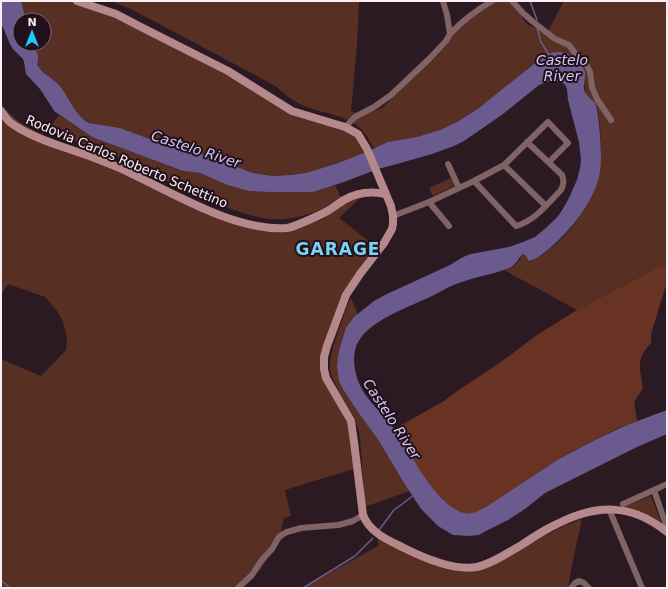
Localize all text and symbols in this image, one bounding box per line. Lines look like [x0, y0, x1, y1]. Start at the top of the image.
north arrow [12, 12, 52, 52]
text: N [27, 16, 37, 29]
water label: Castelo River [536, 52, 588, 84]
street label: Rodovia Carlos Roberto Schettino [24, 112, 230, 211]
water label: Castelo River [149, 127, 244, 171]
district label: GARAGE [296, 239, 380, 259]
water label: Castelo River [360, 376, 425, 463]

